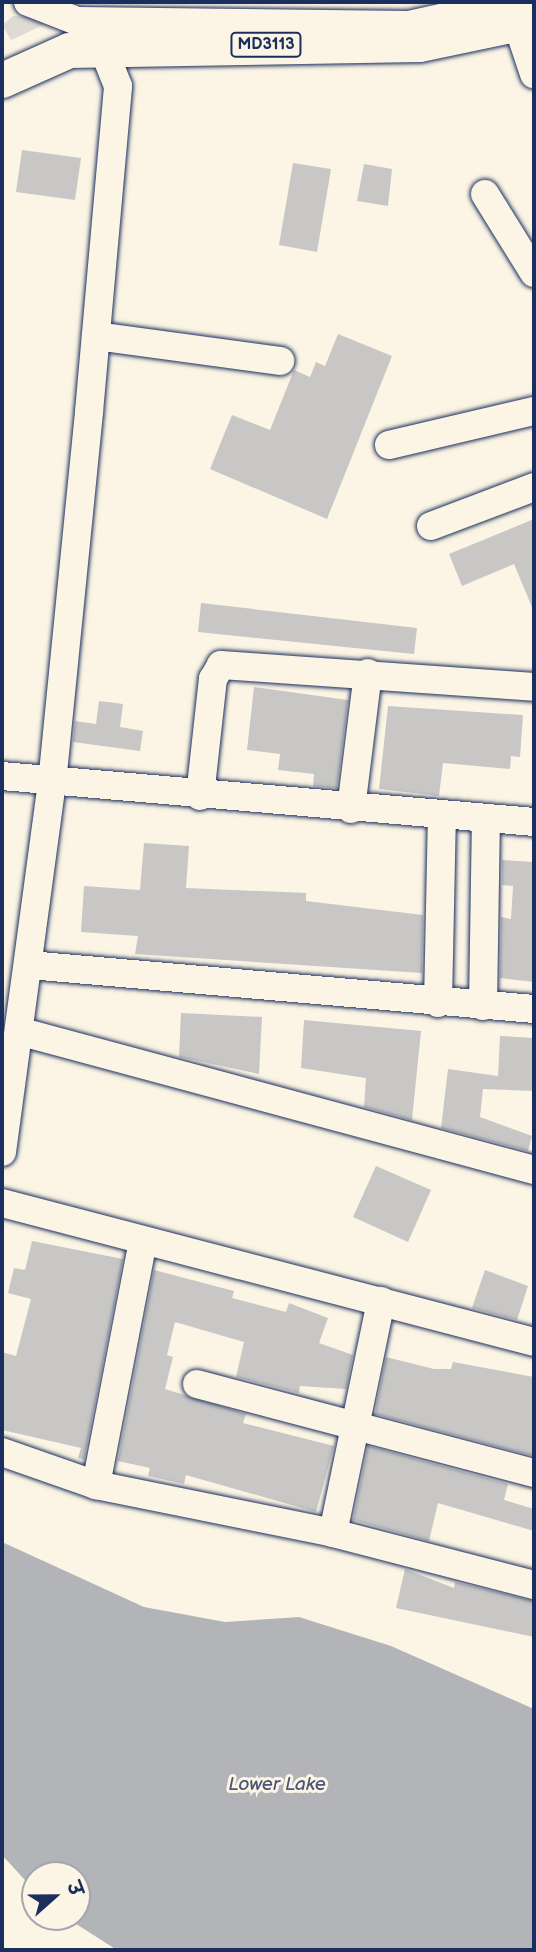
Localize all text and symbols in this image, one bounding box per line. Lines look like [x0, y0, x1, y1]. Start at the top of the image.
road number: MD3113 [229, 32, 303, 58]
water label: Lower Lake [228, 1774, 326, 1796]
north arrow [21, 1861, 91, 1931]
text: उ [61, 1879, 87, 1899]

